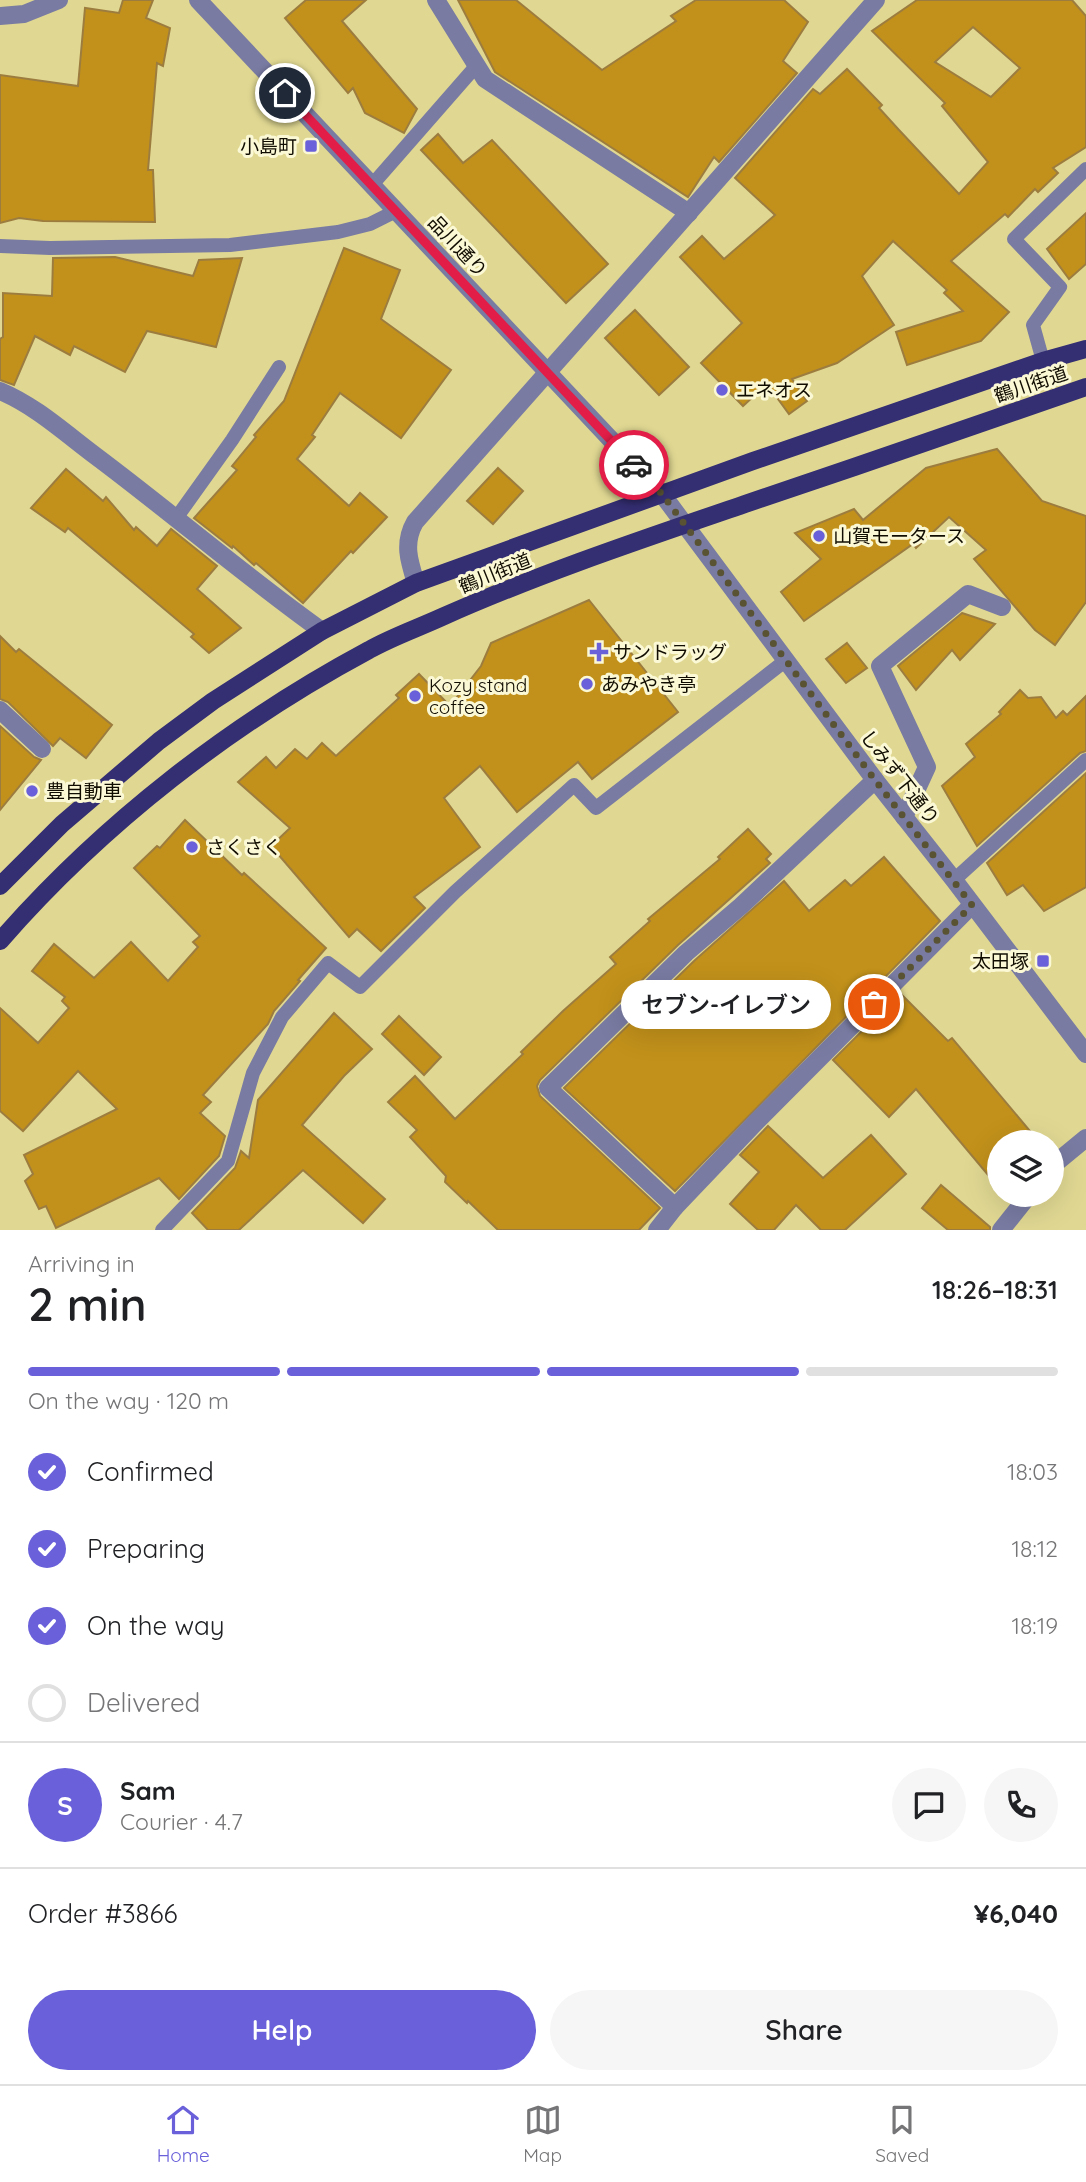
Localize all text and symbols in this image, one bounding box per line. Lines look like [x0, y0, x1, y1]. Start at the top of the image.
pin [255, 63, 315, 123]
icon: home [266, 74, 304, 112]
place label: 小島町 [240, 134, 297, 158]
marker: 小島町 [303, 138, 319, 154]
street label: 品川通り [423, 210, 493, 282]
street label: 鶴川街道 [991, 360, 1071, 408]
place label: エネオス [736, 378, 812, 402]
marker: エネオス [714, 382, 730, 398]
courier [599, 430, 669, 500]
icon: car [615, 446, 653, 484]
place label: 山賀モータース [833, 524, 965, 548]
marker: 山賀モータース [811, 528, 827, 544]
street label: 鶴川街道 [455, 548, 535, 598]
place label: サンドラッグ [613, 640, 727, 664]
marker: サンドラッグ [591, 644, 607, 660]
place label: あみやき亭 [601, 672, 696, 696]
place label: Kozy stand coffee [429, 673, 527, 719]
marker: あみやき亭 [579, 676, 595, 692]
marker: Kozy stand coffee [407, 688, 423, 704]
street label: しみず下通り [855, 725, 945, 829]
place label: 豊自動車 [46, 779, 122, 803]
marker: 豊自動車 [24, 783, 40, 799]
place label: さくさく [206, 835, 282, 859]
marker: さくさく [184, 839, 200, 855]
place label: 太田塚 [972, 949, 1029, 973]
marker: 太田塚 [1035, 953, 1051, 969]
pin [844, 974, 904, 1034]
callout: セブン-イレブン [622, 979, 832, 1028]
icon: bag [855, 985, 893, 1023]
text: セブン-イレブン [641, 990, 811, 1019]
map controls [987, 1130, 1064, 1207]
button: layers [987, 1130, 1064, 1207]
text: Arriving in [28, 1249, 135, 1278]
text: 18:26–18:31 [932, 1273, 1058, 1306]
text: 2 min [28, 1275, 147, 1333]
text: On the way · 120 m [28, 1386, 229, 1415]
icon: check [28, 1453, 66, 1491]
text: Confirmed [87, 1455, 214, 1488]
text: 18:03 [1007, 1457, 1058, 1486]
icon: check [28, 1530, 66, 1568]
text: Preparing [87, 1532, 205, 1565]
text: 18:12 [1012, 1534, 1058, 1563]
icon: check [28, 1607, 66, 1645]
text: On the way [87, 1609, 225, 1642]
text: 18:19 [1011, 1611, 1058, 1640]
text: Delivered [87, 1686, 200, 1719]
button: chat [892, 1768, 966, 1842]
button: phone [984, 1768, 1058, 1842]
text: Sam [120, 1774, 176, 1807]
text: S [57, 1789, 73, 1822]
text: Courier · 4.7 [120, 1807, 243, 1836]
text: Order #3866 [28, 1897, 178, 1930]
text: ¥6,040 [974, 1897, 1058, 1930]
button: Help [28, 1990, 536, 2070]
button: Share [550, 1990, 1058, 2070]
tab: Home [157, 2101, 210, 2167]
tab: Map [523, 2101, 562, 2167]
tab: Saved [875, 2101, 929, 2167]

